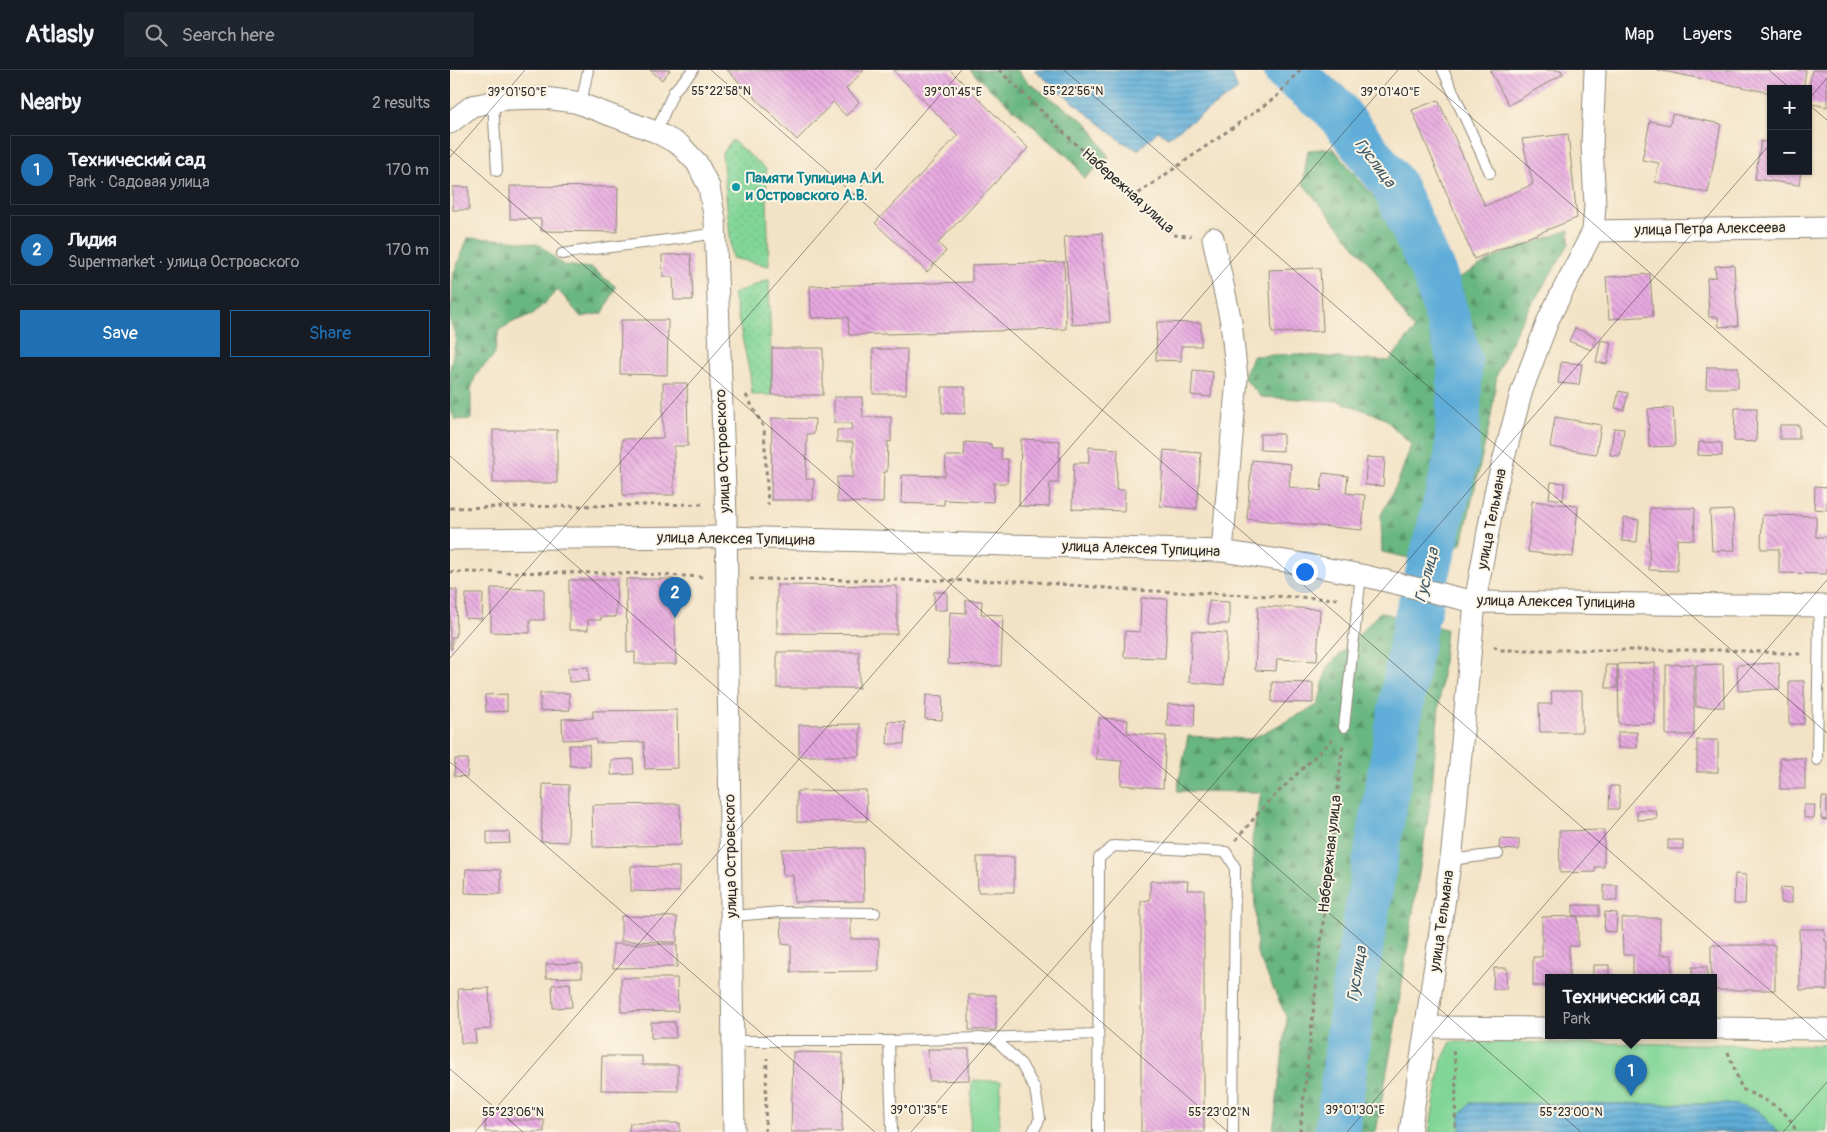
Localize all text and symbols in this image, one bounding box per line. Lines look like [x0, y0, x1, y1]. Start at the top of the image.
search box [124, 12, 474, 57]
text: Atlasly [25, 20, 94, 49]
icon: search [142, 21, 170, 49]
text: Search here [182, 23, 275, 47]
text: Map [1625, 23, 1654, 46]
text: Layers [1682, 23, 1732, 46]
text: Share [1760, 23, 1802, 46]
text: 55°22'58"N [691, 84, 751, 99]
text: 55°22'56"N [1043, 84, 1103, 99]
text: 39°01'50"E [487, 85, 547, 100]
text: 39°01'45"E [924, 85, 982, 100]
text: 39°01'40"E [1360, 85, 1420, 100]
map controls [1767, 85, 1812, 175]
button: + [1767, 85, 1812, 130]
text: Nearby [20, 89, 81, 116]
text: 2 results [372, 93, 430, 113]
button: − [1767, 130, 1812, 175]
water label: Гуслица [1350, 135, 1401, 192]
street label: Набережная улица [1078, 144, 1178, 238]
text: Технический сад [68, 148, 205, 172]
text: 1 [34, 160, 40, 180]
text: 170 m [386, 160, 429, 180]
place label: Памяти Тупицина А.И. и Островского А.В. [745, 169, 885, 205]
text: Park · Садовая улица [68, 172, 210, 192]
marker: Памяти Тупицина А.И. и Островского А.В. [730, 181, 742, 193]
street label: улица Петра Алексеева [1633, 218, 1786, 240]
text: Лидия [68, 228, 117, 252]
text: 2 [33, 240, 41, 260]
text: 170 m [386, 240, 429, 260]
text: Supermarket · улица Островского [68, 252, 299, 272]
button: Save [20, 310, 220, 357]
button: Share [230, 310, 430, 357]
street label: улица Островского [711, 389, 735, 514]
street label: улица Тельмана [1473, 467, 1511, 572]
street label: улица Алексея Тупицина [656, 528, 815, 550]
street label: улица Алексея Тупицина [1061, 537, 1220, 561]
water label: Гуслица [1411, 544, 1444, 604]
your location [1292, 559, 1318, 585]
pin: 2 [659, 577, 691, 618]
street label: улица Алексея Тупицина [1476, 591, 1635, 613]
street label: улица Островского [720, 794, 742, 919]
street label: Набережная улица [1314, 794, 1346, 914]
street label: улица Тельмана [1425, 869, 1459, 974]
water label: Гуслица [1343, 943, 1371, 1003]
popup [1545, 974, 1717, 1039]
text: Технический сад [1562, 985, 1700, 1009]
text: Park [1562, 1009, 1590, 1029]
pin: 1 [1615, 1055, 1647, 1096]
text: 39°01'35"E [890, 1103, 948, 1118]
text: 39°01'30"E [1325, 1103, 1385, 1118]
text: 55°23'06"N [482, 1105, 544, 1120]
text: 55°23'02"N [1188, 1105, 1250, 1120]
text: 55°23'00"N [1539, 1105, 1603, 1120]

